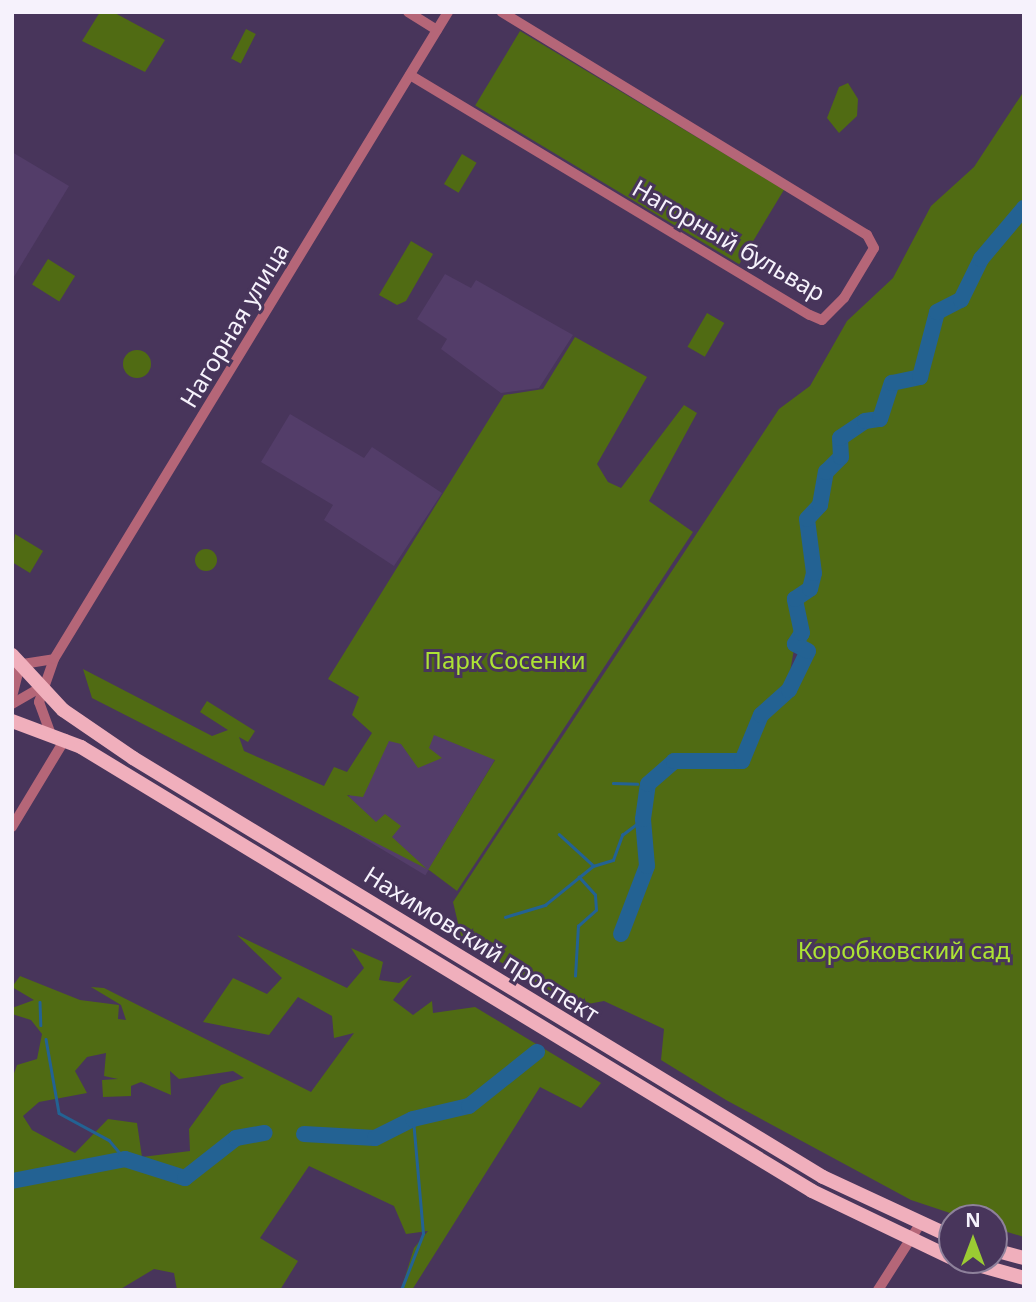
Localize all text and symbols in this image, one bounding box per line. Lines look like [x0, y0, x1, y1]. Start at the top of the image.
street label: Нагорный бульвар [628, 173, 830, 307]
street label: Нагорная улица [174, 238, 294, 412]
park label: Парк Сосенки [424, 646, 586, 674]
street label: Нахимовский проспект [359, 860, 605, 1028]
park label: Коробковский сад [798, 936, 1010, 964]
north arrow [938, 1204, 1008, 1274]
text: N [965, 1207, 981, 1233]

